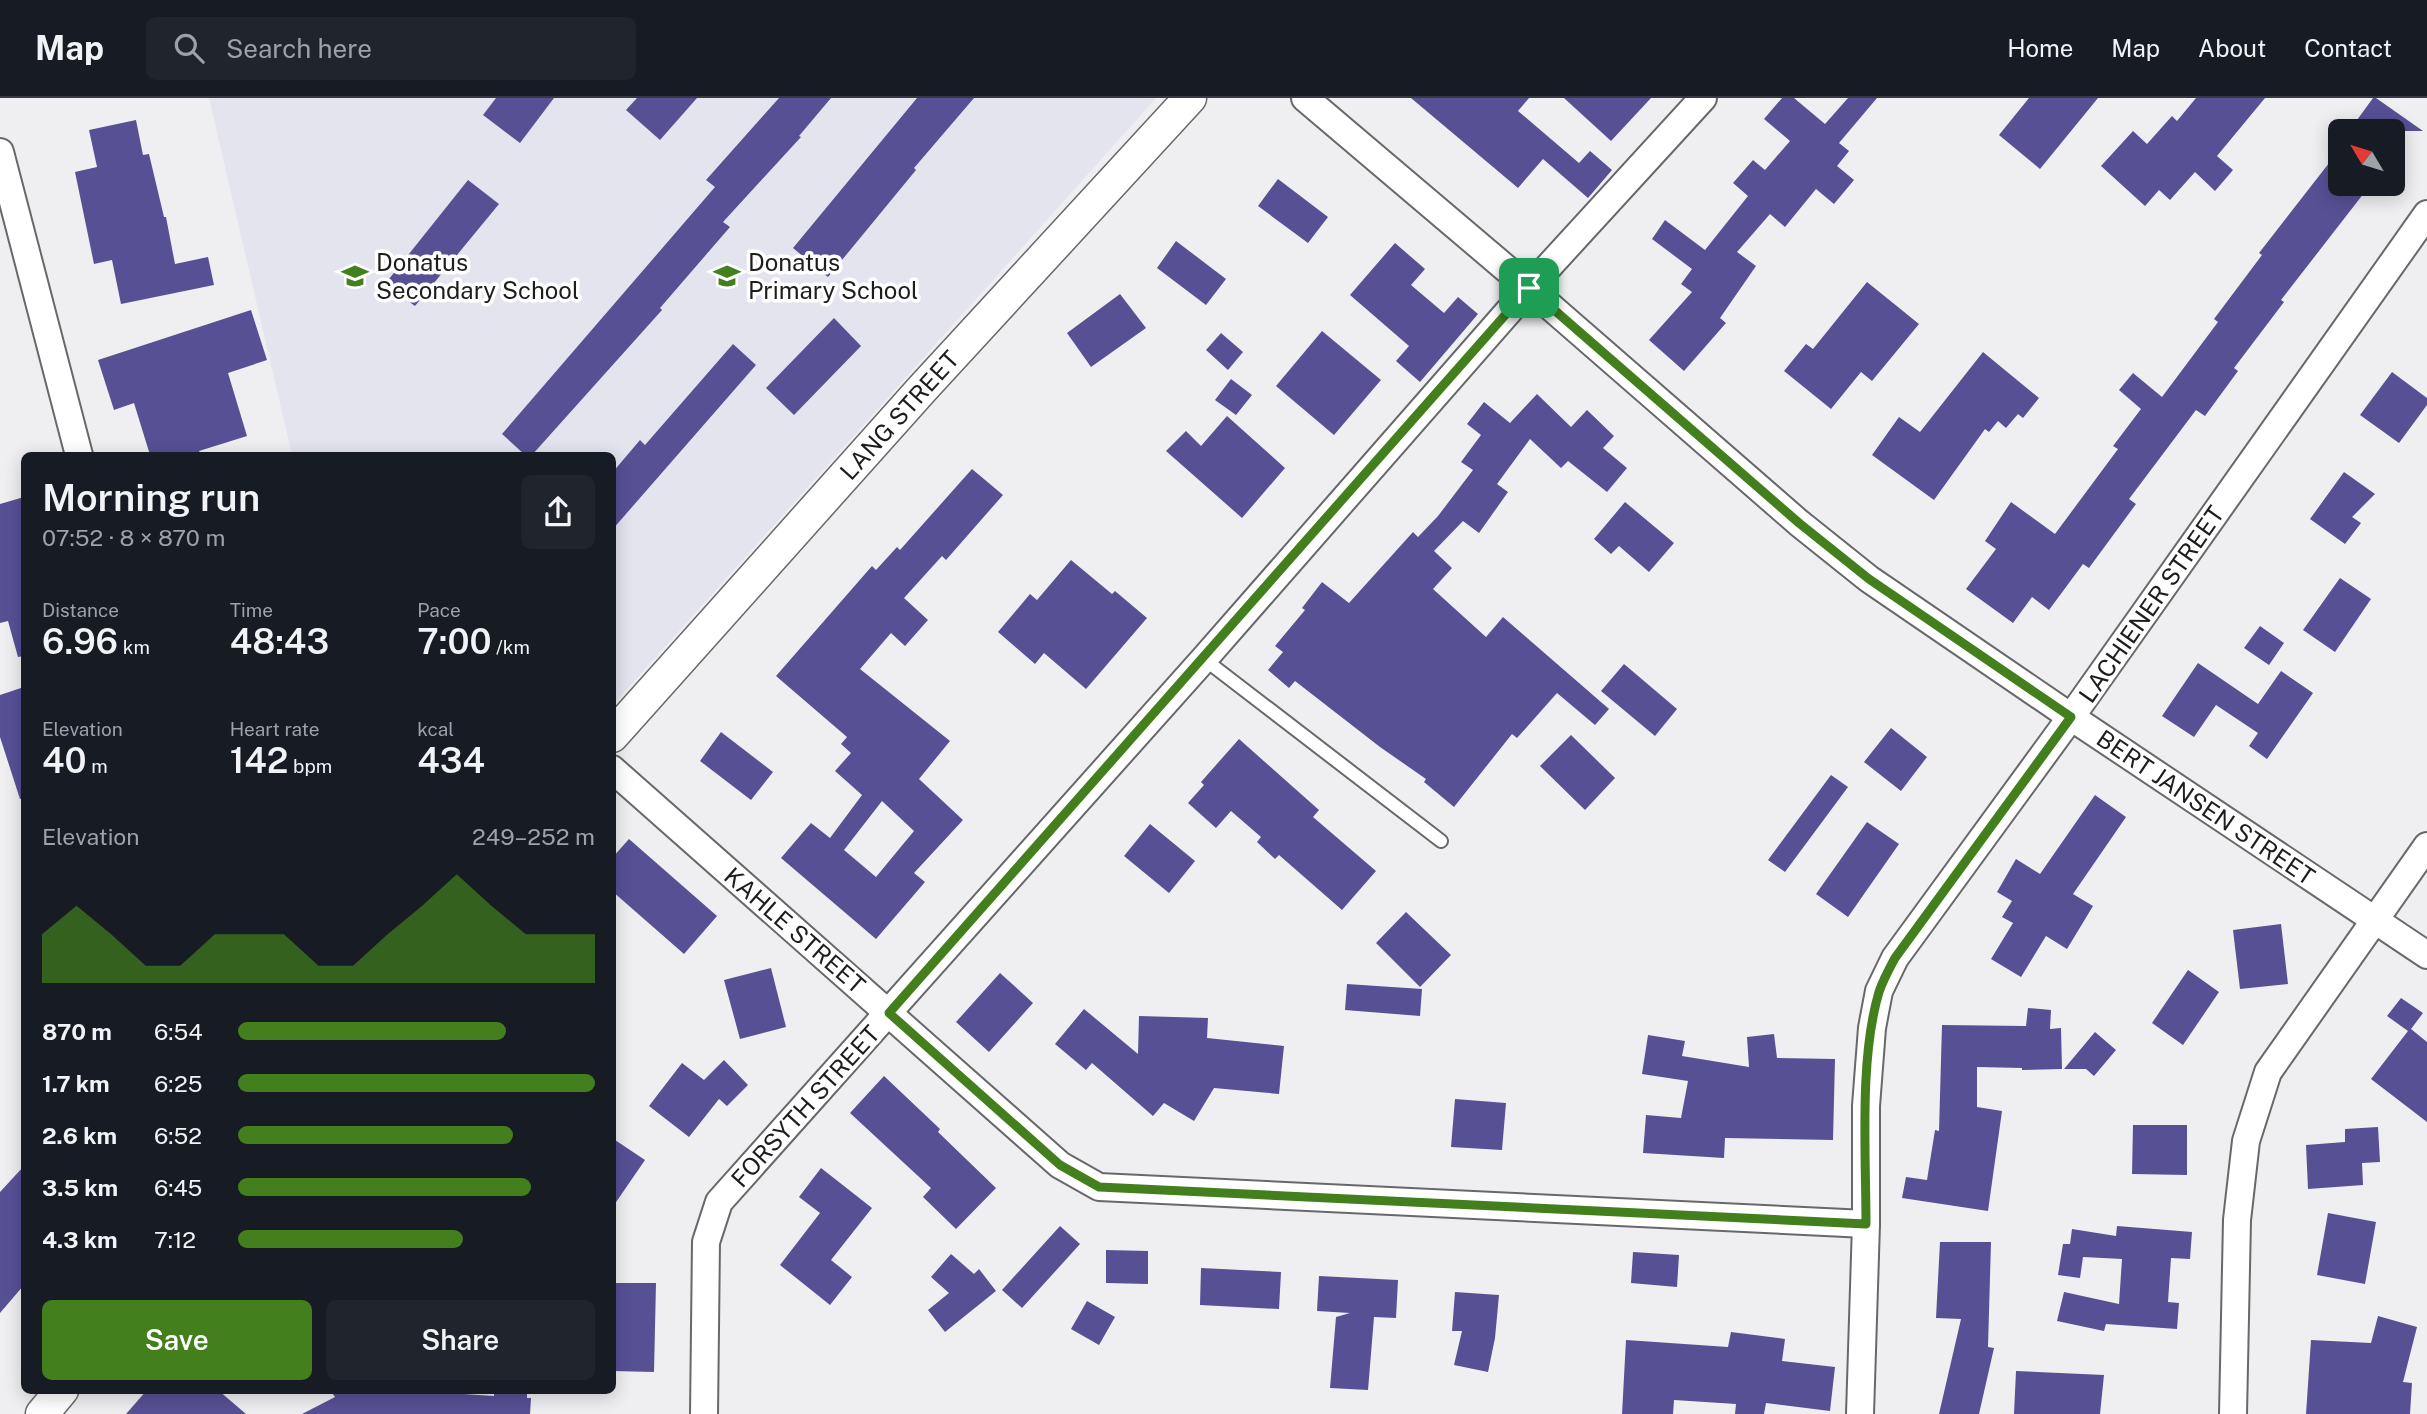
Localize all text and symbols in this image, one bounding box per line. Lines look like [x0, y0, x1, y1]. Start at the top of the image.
search box [146, 17, 636, 80]
text: Map [35, 29, 104, 67]
icon: search [170, 29, 208, 67]
text: Search here [226, 33, 372, 64]
text: Home [2007, 34, 2073, 62]
text: Map [2111, 34, 2160, 62]
text: About [2198, 34, 2266, 62]
text: Contact [2304, 34, 2392, 62]
north arrow [2328, 119, 2404, 196]
map controls [2328, 119, 2405, 196]
place label: Donatus Secondary School [376, 248, 579, 304]
place label: Donatus Primary School [748, 248, 918, 304]
pin [1499, 258, 1559, 318]
school or university icon: Donatus Secondary School [340, 261, 370, 291]
school or university icon: Donatus Primary School [712, 261, 742, 291]
icon: arrive [1510, 269, 1548, 307]
street label: LANG STREET [834, 345, 964, 485]
text: Morning run [42, 475, 260, 520]
button: share [521, 475, 595, 549]
street label: LACHIENER STREET [2073, 500, 2229, 708]
text: 07:52 · 8 × 870 m [42, 524, 225, 551]
text: Distance [42, 599, 119, 621]
text: Time [230, 599, 273, 621]
text: Pace [417, 599, 461, 621]
text: 6.96 [42, 621, 118, 662]
text: 48:43 [230, 621, 329, 662]
text: 7:00 [417, 621, 491, 662]
text: km [118, 636, 150, 658]
text: /km [491, 636, 530, 658]
text: Elevation [42, 718, 123, 740]
text: Heart rate [230, 718, 319, 740]
text: kcal [417, 718, 454, 740]
street label: BERT JANSEN STREET [2092, 724, 2320, 890]
text: 40 [42, 740, 87, 781]
text: 142 [230, 740, 288, 781]
text: 434 [417, 740, 485, 781]
text: m [87, 755, 108, 777]
text: bpm [288, 755, 332, 777]
text: Elevation [42, 823, 140, 850]
text: 249–252 m [472, 823, 595, 850]
street label: KAHLE STREET [719, 861, 871, 999]
text: 870 m [42, 1018, 112, 1045]
text: 6:54 [154, 1018, 203, 1045]
street label: FORSYTH STREET [725, 1019, 885, 1193]
text: 1.7 km [42, 1070, 110, 1097]
text: 6:25 [154, 1070, 202, 1097]
text: 2.6 km [42, 1122, 117, 1149]
text: 6:52 [154, 1122, 202, 1149]
text: 3.5 km [42, 1174, 118, 1201]
text: 6:45 [154, 1174, 202, 1201]
text: 4.3 km [42, 1226, 118, 1253]
text: 7:12 [154, 1226, 196, 1253]
button: Save [42, 1300, 312, 1380]
button: Share [326, 1300, 595, 1380]

